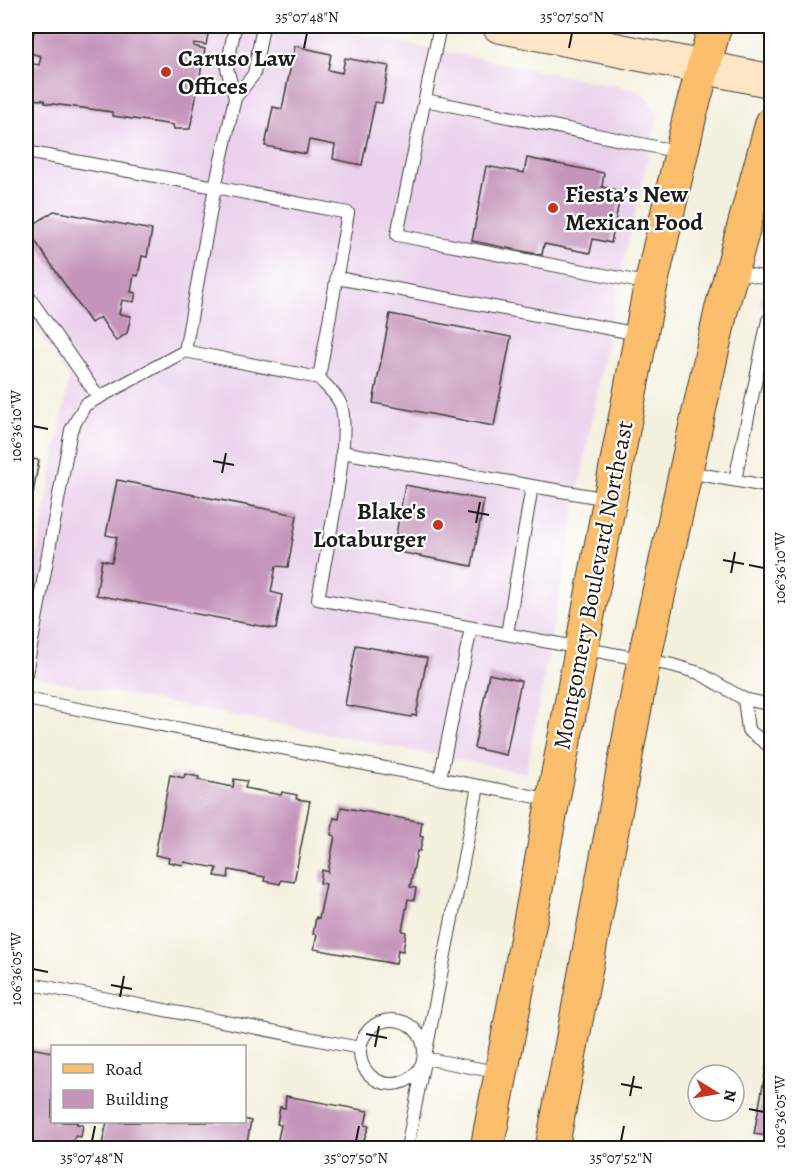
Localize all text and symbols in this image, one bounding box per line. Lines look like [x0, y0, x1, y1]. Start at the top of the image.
text: 35°07'48"N [275, 7, 339, 27]
text: 35°07'50"N [540, 7, 604, 27]
place label: Caruso Law Offices [178, 42, 296, 102]
marker: Caruso Law Offices [159, 65, 173, 79]
place label: Fiesta’s New Mexican Food [565, 178, 703, 238]
marker: Fiesta’s New Mexican Food [546, 201, 560, 215]
text: 106°36'10"W [6, 390, 26, 462]
street label: Montgomery Boulevard Northeast [545, 418, 641, 752]
place label: Blake's Lotaburger [313, 495, 426, 555]
marker: Blake's Lotaburger [431, 518, 445, 532]
text: 106°36'10"W [770, 532, 790, 604]
text: 106°36'05"W [6, 932, 26, 1006]
legend [51, 1045, 246, 1123]
text: Road [105, 1057, 143, 1081]
north arrow [686, 1063, 746, 1123]
text: 106°36'05"W [770, 1075, 790, 1149]
text: Building [105, 1087, 169, 1111]
text: N [718, 1088, 742, 1104]
text: 35°07'48"N [60, 1148, 124, 1168]
text: 35°07'50"N [324, 1148, 388, 1168]
text: 35°07'52"N [590, 1148, 653, 1168]

